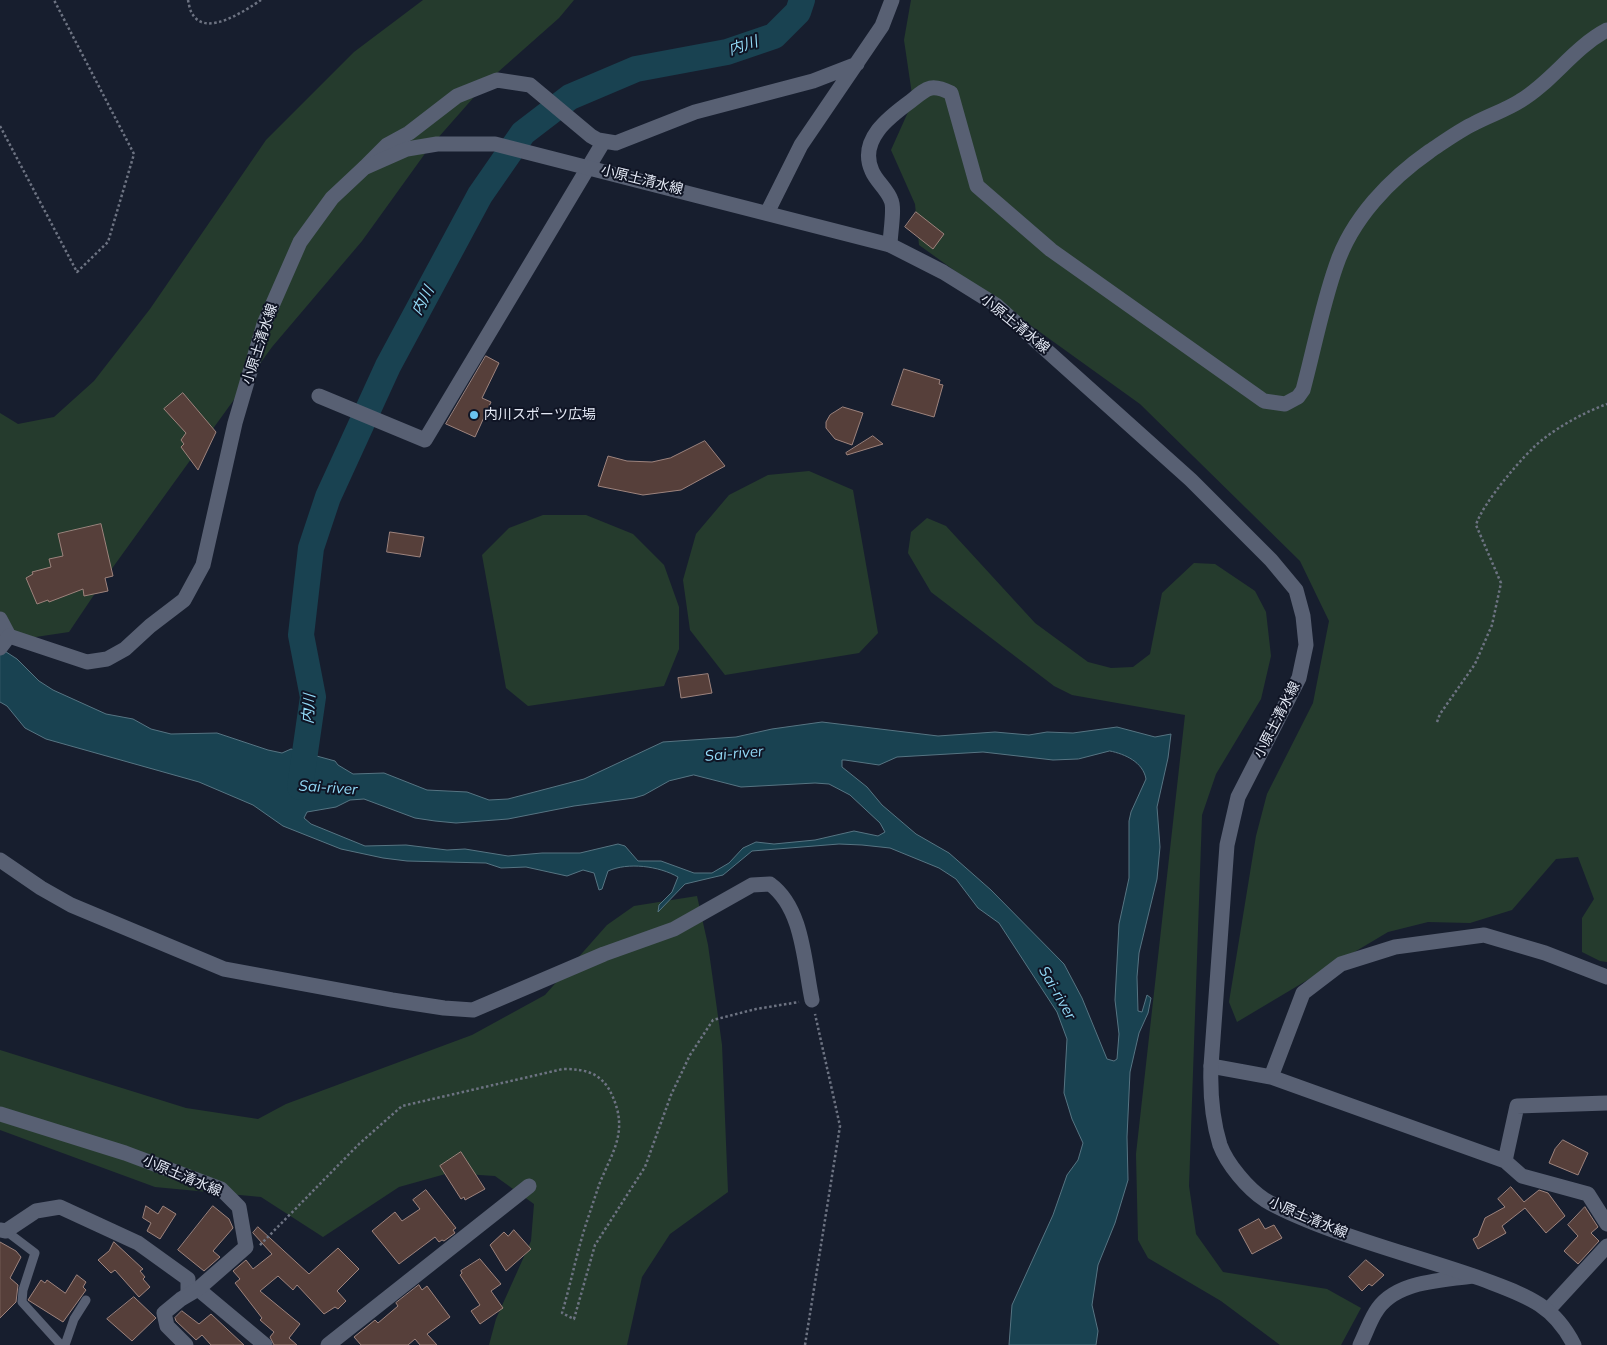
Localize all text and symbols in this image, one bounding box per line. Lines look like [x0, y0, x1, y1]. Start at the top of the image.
water label: 内川 [726, 33, 760, 59]
street label: 小原土清水線 [599, 162, 685, 198]
water label: 内川 [408, 284, 438, 318]
street label: 小原土清水線 [977, 291, 1053, 357]
street label: 小原土清水線 [239, 301, 281, 387]
place label: 内川スポーツ広場 [484, 407, 596, 423]
marker: 内川スポーツ広場 [468, 409, 480, 421]
street label: 小原土清水線 [1250, 679, 1304, 761]
water label: 内川 [299, 693, 319, 725]
water label: Sai-river [704, 742, 764, 766]
water label: Sai-river [298, 777, 358, 799]
water label: Sai-river [1035, 963, 1079, 1023]
street label: 小原土清水線 [140, 1152, 224, 1200]
street label: 小原土清水線 [1266, 1194, 1350, 1242]

